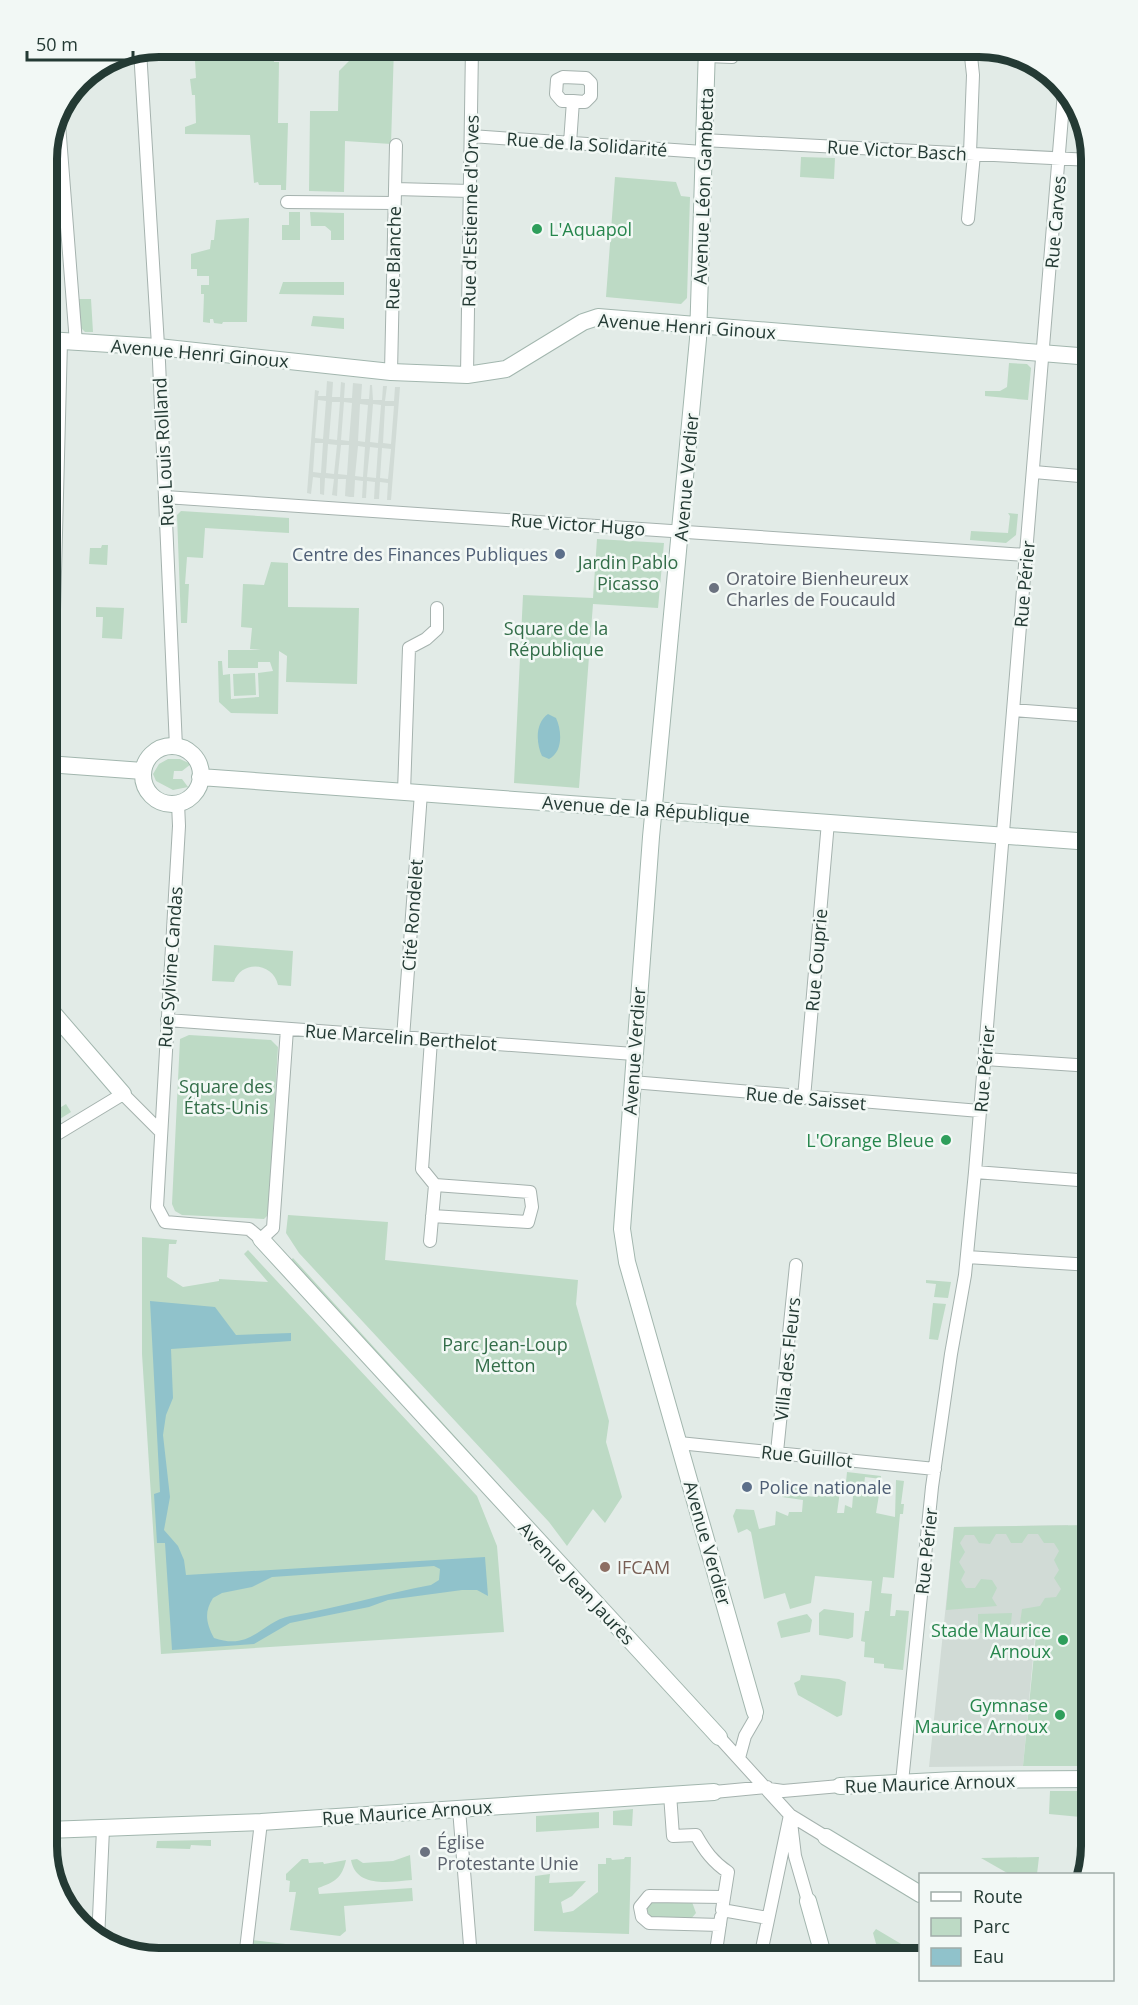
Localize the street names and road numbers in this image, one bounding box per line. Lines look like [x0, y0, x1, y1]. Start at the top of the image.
street label: Avenue Léon Gambetta [688, 87, 718, 285]
street label: Rue d'Estienne d'Orves [456, 115, 484, 307]
street label: Rue de la Solidarité [506, 126, 668, 162]
street label: Rue Victor Basch [826, 134, 968, 166]
street label: Rue Carves [1039, 174, 1071, 270]
street label: Rue Blanche [380, 206, 406, 310]
street label: Avenue Henri Ginoux [597, 308, 777, 344]
street label: Avenue Henri Ginoux [110, 333, 290, 373]
street label: Rue Louis Rolland [147, 377, 179, 527]
street label: Avenue Verdier [668, 411, 704, 542]
street label: Rue Victor Hugo [510, 507, 646, 541]
street label: Rue Périer [1008, 539, 1040, 628]
street label: Avenue de la République [541, 790, 751, 828]
street label: Cité Rondelet [396, 858, 428, 972]
street label: Rue Sylvine Candas [152, 886, 188, 1048]
street label: Rue Couprie [800, 908, 832, 1012]
street label: Avenue Verdier [618, 985, 650, 1116]
street label: Rue Marcelin Berthelot [304, 1018, 498, 1056]
street label: Rue Périer [968, 1024, 1000, 1113]
street label: Rue de Saisset [745, 1081, 867, 1115]
street label: Villa des Fleurs [769, 1296, 805, 1422]
street label: Rue Guillot [760, 1439, 854, 1473]
street label: Avenue Verdier [679, 1478, 737, 1609]
street label: Rue Périer [910, 1506, 943, 1596]
street label: Avenue Jean Jaurès [514, 1516, 640, 1650]
street label: Rue Maurice Arnoux [844, 1768, 1016, 1798]
street label: Rue Maurice Arnoux [321, 1794, 493, 1830]

